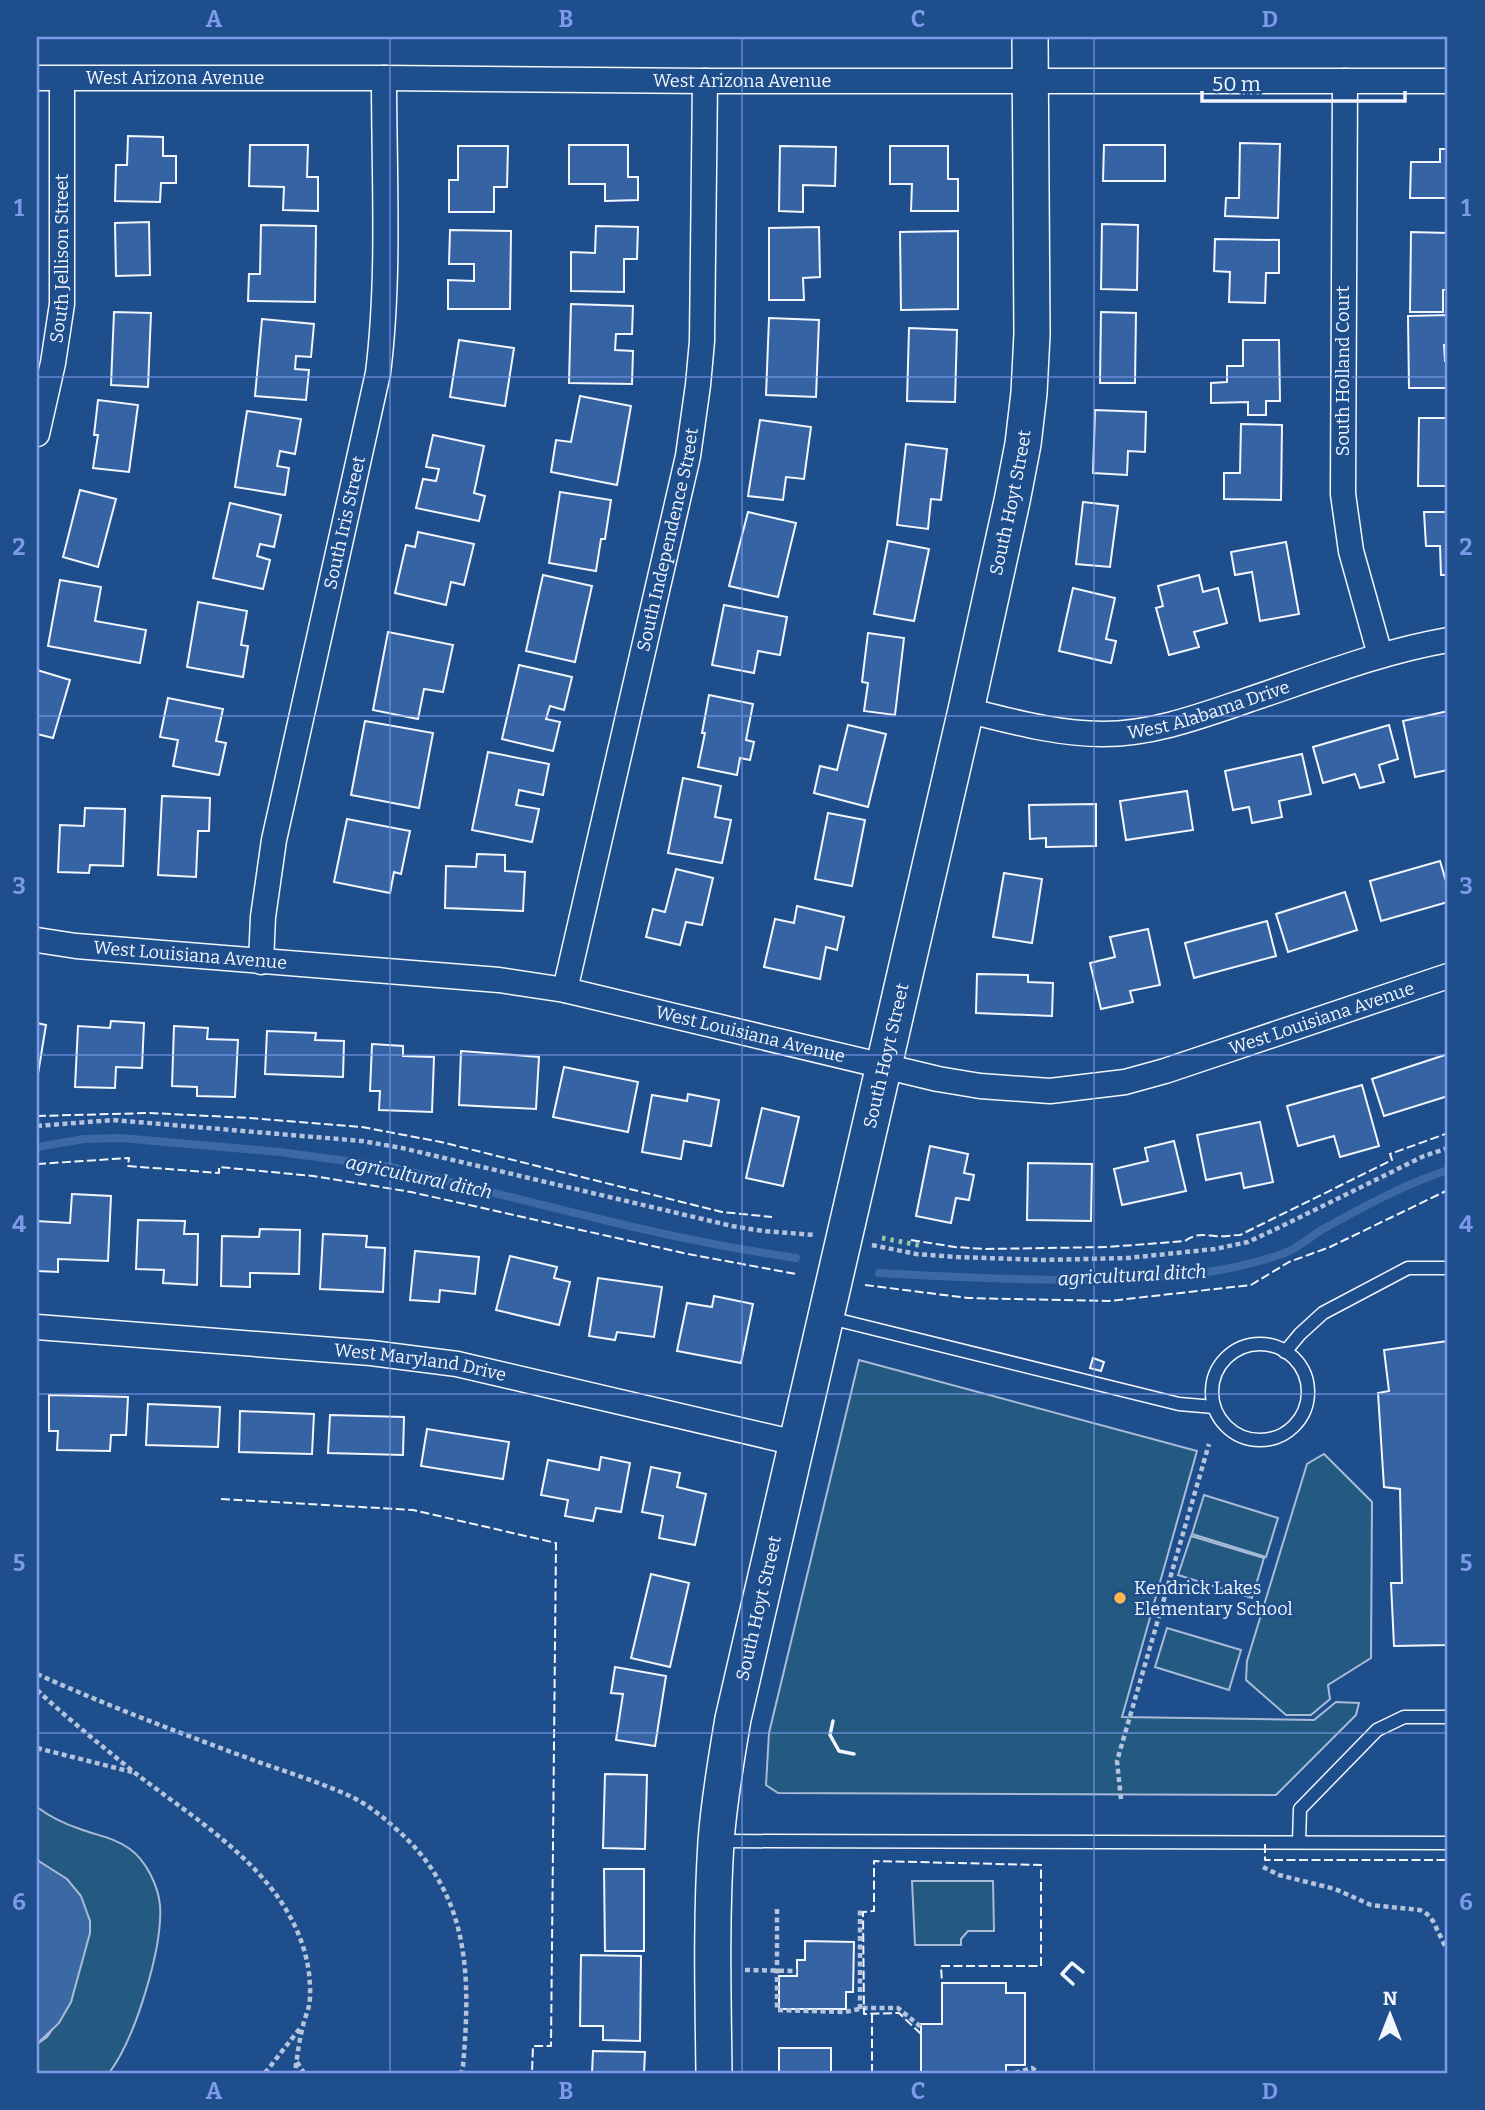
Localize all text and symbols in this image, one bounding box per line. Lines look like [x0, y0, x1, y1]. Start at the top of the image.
text: A [206, 5, 223, 33]
text: B [559, 5, 573, 33]
text: C [911, 5, 925, 33]
text: D [1262, 5, 1278, 33]
scale bar [1202, 60, 1404, 104]
street label: West Arizona Avenue [86, 67, 264, 89]
street label: West Arizona Avenue [653, 70, 831, 92]
text: 50 m [1212, 71, 1261, 97]
street label: South Jellison Street [45, 173, 73, 344]
text: 1 [14, 194, 24, 222]
text: 1 [1461, 194, 1471, 222]
street label: South Holland Court [1332, 285, 1354, 456]
street label: South Independence Street [632, 426, 703, 654]
street label: South Hoyt Street [985, 428, 1036, 577]
street label: South Iris Street [319, 453, 370, 591]
text: 2 [13, 533, 26, 561]
text: 2 [1460, 533, 1473, 561]
street label: West Alabama Drive [1126, 676, 1292, 744]
text: 3 [12, 872, 26, 900]
text: 3 [1459, 872, 1473, 900]
street label: West Louisiana Avenue [93, 936, 288, 974]
street label: West Louisiana Avenue [1226, 977, 1417, 1060]
street label: South Hoyt Street [859, 981, 914, 1130]
street label: West Louisiana Avenue [653, 1001, 847, 1067]
water label: agricultural ditch [344, 1150, 494, 1204]
text: 4 [12, 1210, 26, 1238]
text: 4 [1459, 1210, 1473, 1238]
water label: agricultural ditch [1057, 1260, 1207, 1290]
street label: West Maryland Drive [333, 1339, 508, 1386]
street label: South Hoyt Street [731, 1533, 786, 1683]
text: 5 [13, 1549, 25, 1577]
text: 5 [1460, 1549, 1472, 1577]
place label: Kendrick Lakes Elementary School [1134, 1577, 1293, 1620]
marker: Kendrick Lakes Elementary School [1112, 1590, 1128, 1606]
text: 6 [12, 1888, 26, 1916]
text: 6 [1459, 1888, 1473, 1916]
north arrow [1356, 1980, 1426, 2050]
text: N [1383, 1987, 1398, 2010]
text: A [206, 2077, 223, 2105]
text: B [559, 2077, 573, 2105]
text: C [911, 2077, 925, 2105]
text: D [1262, 2077, 1278, 2105]

